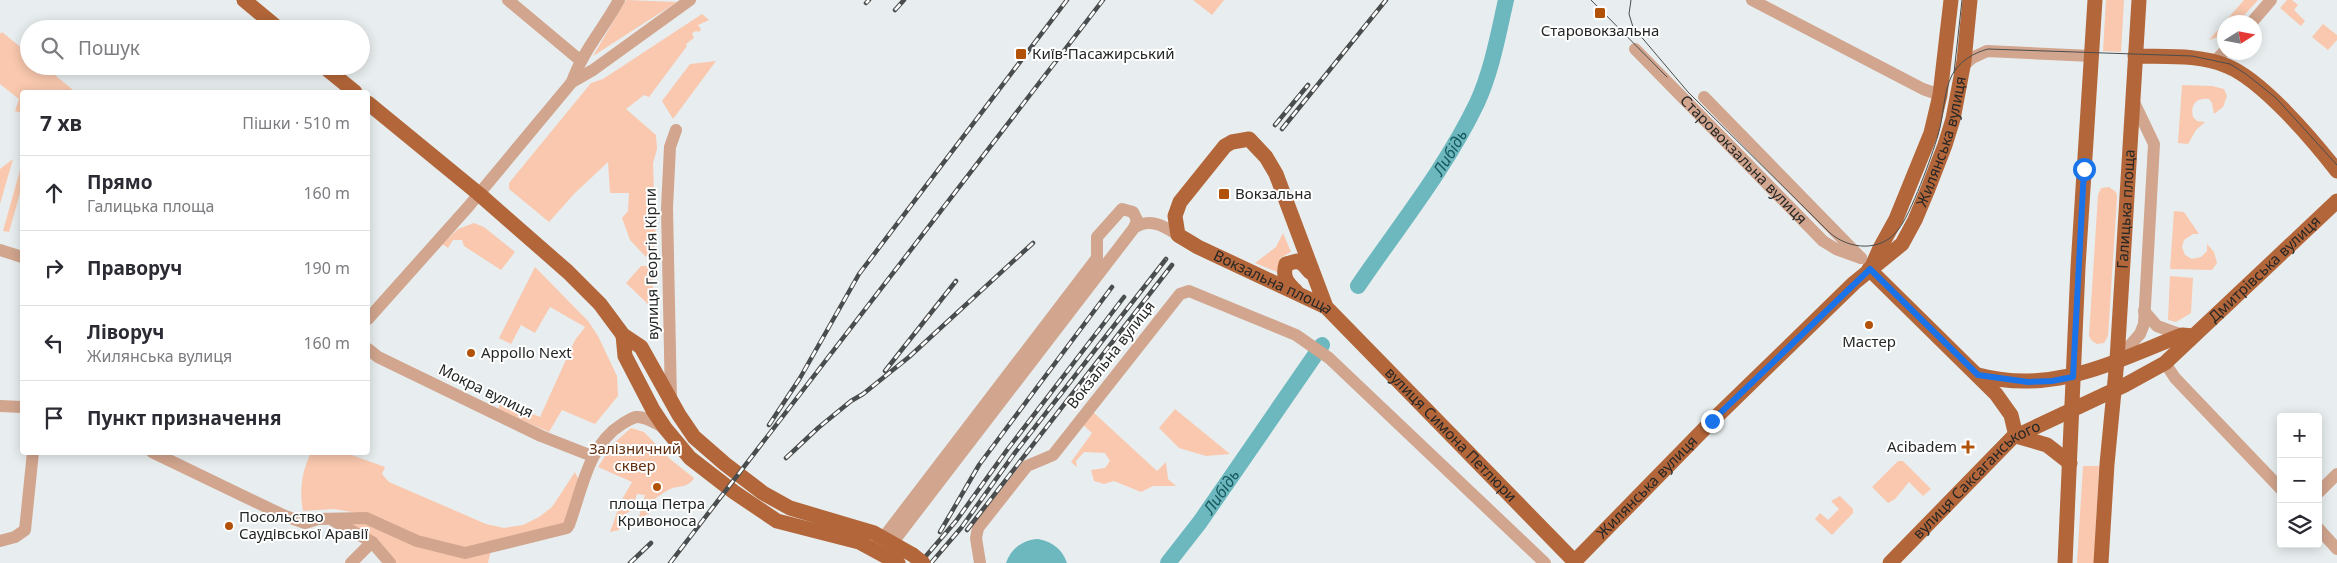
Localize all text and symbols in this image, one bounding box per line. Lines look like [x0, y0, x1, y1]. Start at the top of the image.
marker: Старовокзальна [1593, 6, 1607, 20]
north arrow [2217, 15, 2262, 60]
search box [20, 20, 370, 75]
place label: Старовокзальна [1541, 20, 1659, 40]
icon: search [38, 34, 66, 62]
text: Пошук [78, 35, 140, 61]
place label: Київ-Пасажирський [1032, 43, 1175, 63]
marker: Київ-Пасажирський [1014, 47, 1028, 61]
street label: Жилянська вулиця [1911, 74, 1970, 210]
street label: Старовокзальна вулиця [1676, 90, 1812, 228]
text: 7 хв [40, 109, 82, 137]
text: Пішки · 510 m [242, 112, 350, 134]
water label: Либідь [1427, 126, 1472, 180]
street label: Галицька площа [2112, 149, 2139, 269]
route start [2073, 158, 2096, 181]
text: Прямо [87, 169, 153, 195]
icon: ahead [40, 179, 68, 207]
text: 160 m [303, 182, 350, 204]
place label: Вокзальна [1235, 183, 1312, 203]
marker: Вокзальна [1217, 187, 1231, 201]
street label: вулиця Георгія Кірпи [640, 188, 662, 340]
text: Галицька площа [87, 195, 214, 217]
street label: Дмитрівська вулиця [2204, 211, 2324, 326]
street label: Вокзальна площа [1211, 245, 1338, 318]
icon: right [40, 254, 68, 282]
text: Праворуч [87, 255, 182, 281]
text: 190 m [303, 257, 350, 279]
street label: Вокзальна вулиця [1062, 296, 1159, 413]
text: Ліворуч [87, 319, 164, 345]
marker: Мастер [1863, 319, 1875, 331]
icon: left [40, 329, 68, 357]
place label: Мастер [1842, 331, 1896, 351]
text: 160 m [303, 332, 350, 354]
place label: Appollo Next [481, 342, 572, 362]
text: Жилянська вулиця [87, 345, 232, 367]
marker: Appollo Next [465, 347, 477, 359]
street label: Мокра вулиця [436, 359, 537, 422]
street label: вулиця Симона Петлюри [1381, 362, 1522, 506]
icon: arrive [40, 404, 68, 432]
text: Пункт призначення [87, 405, 281, 431]
route end [1701, 410, 1724, 433]
map controls [2277, 413, 2322, 548]
button: + [2277, 413, 2322, 458]
street label: вулиця Саксаганського [1908, 415, 2043, 543]
street label: Жилянська вулиця [1592, 431, 1701, 542]
place label: Acibadem [1887, 436, 1957, 456]
park label: Залізничний сквер [589, 438, 681, 475]
marker: Acibadem [1961, 440, 1975, 454]
button: − [2277, 458, 2322, 503]
water label: Либідь [1197, 465, 1244, 519]
marker: площа Петра Кривоноса [651, 481, 663, 493]
place label: площа Петра Кривоноса [609, 493, 705, 530]
button: layers [2277, 503, 2322, 548]
place label: Посольство Саудівської Аравії [239, 506, 368, 543]
marker: Посольство Саудівської Аравії [223, 520, 235, 532]

